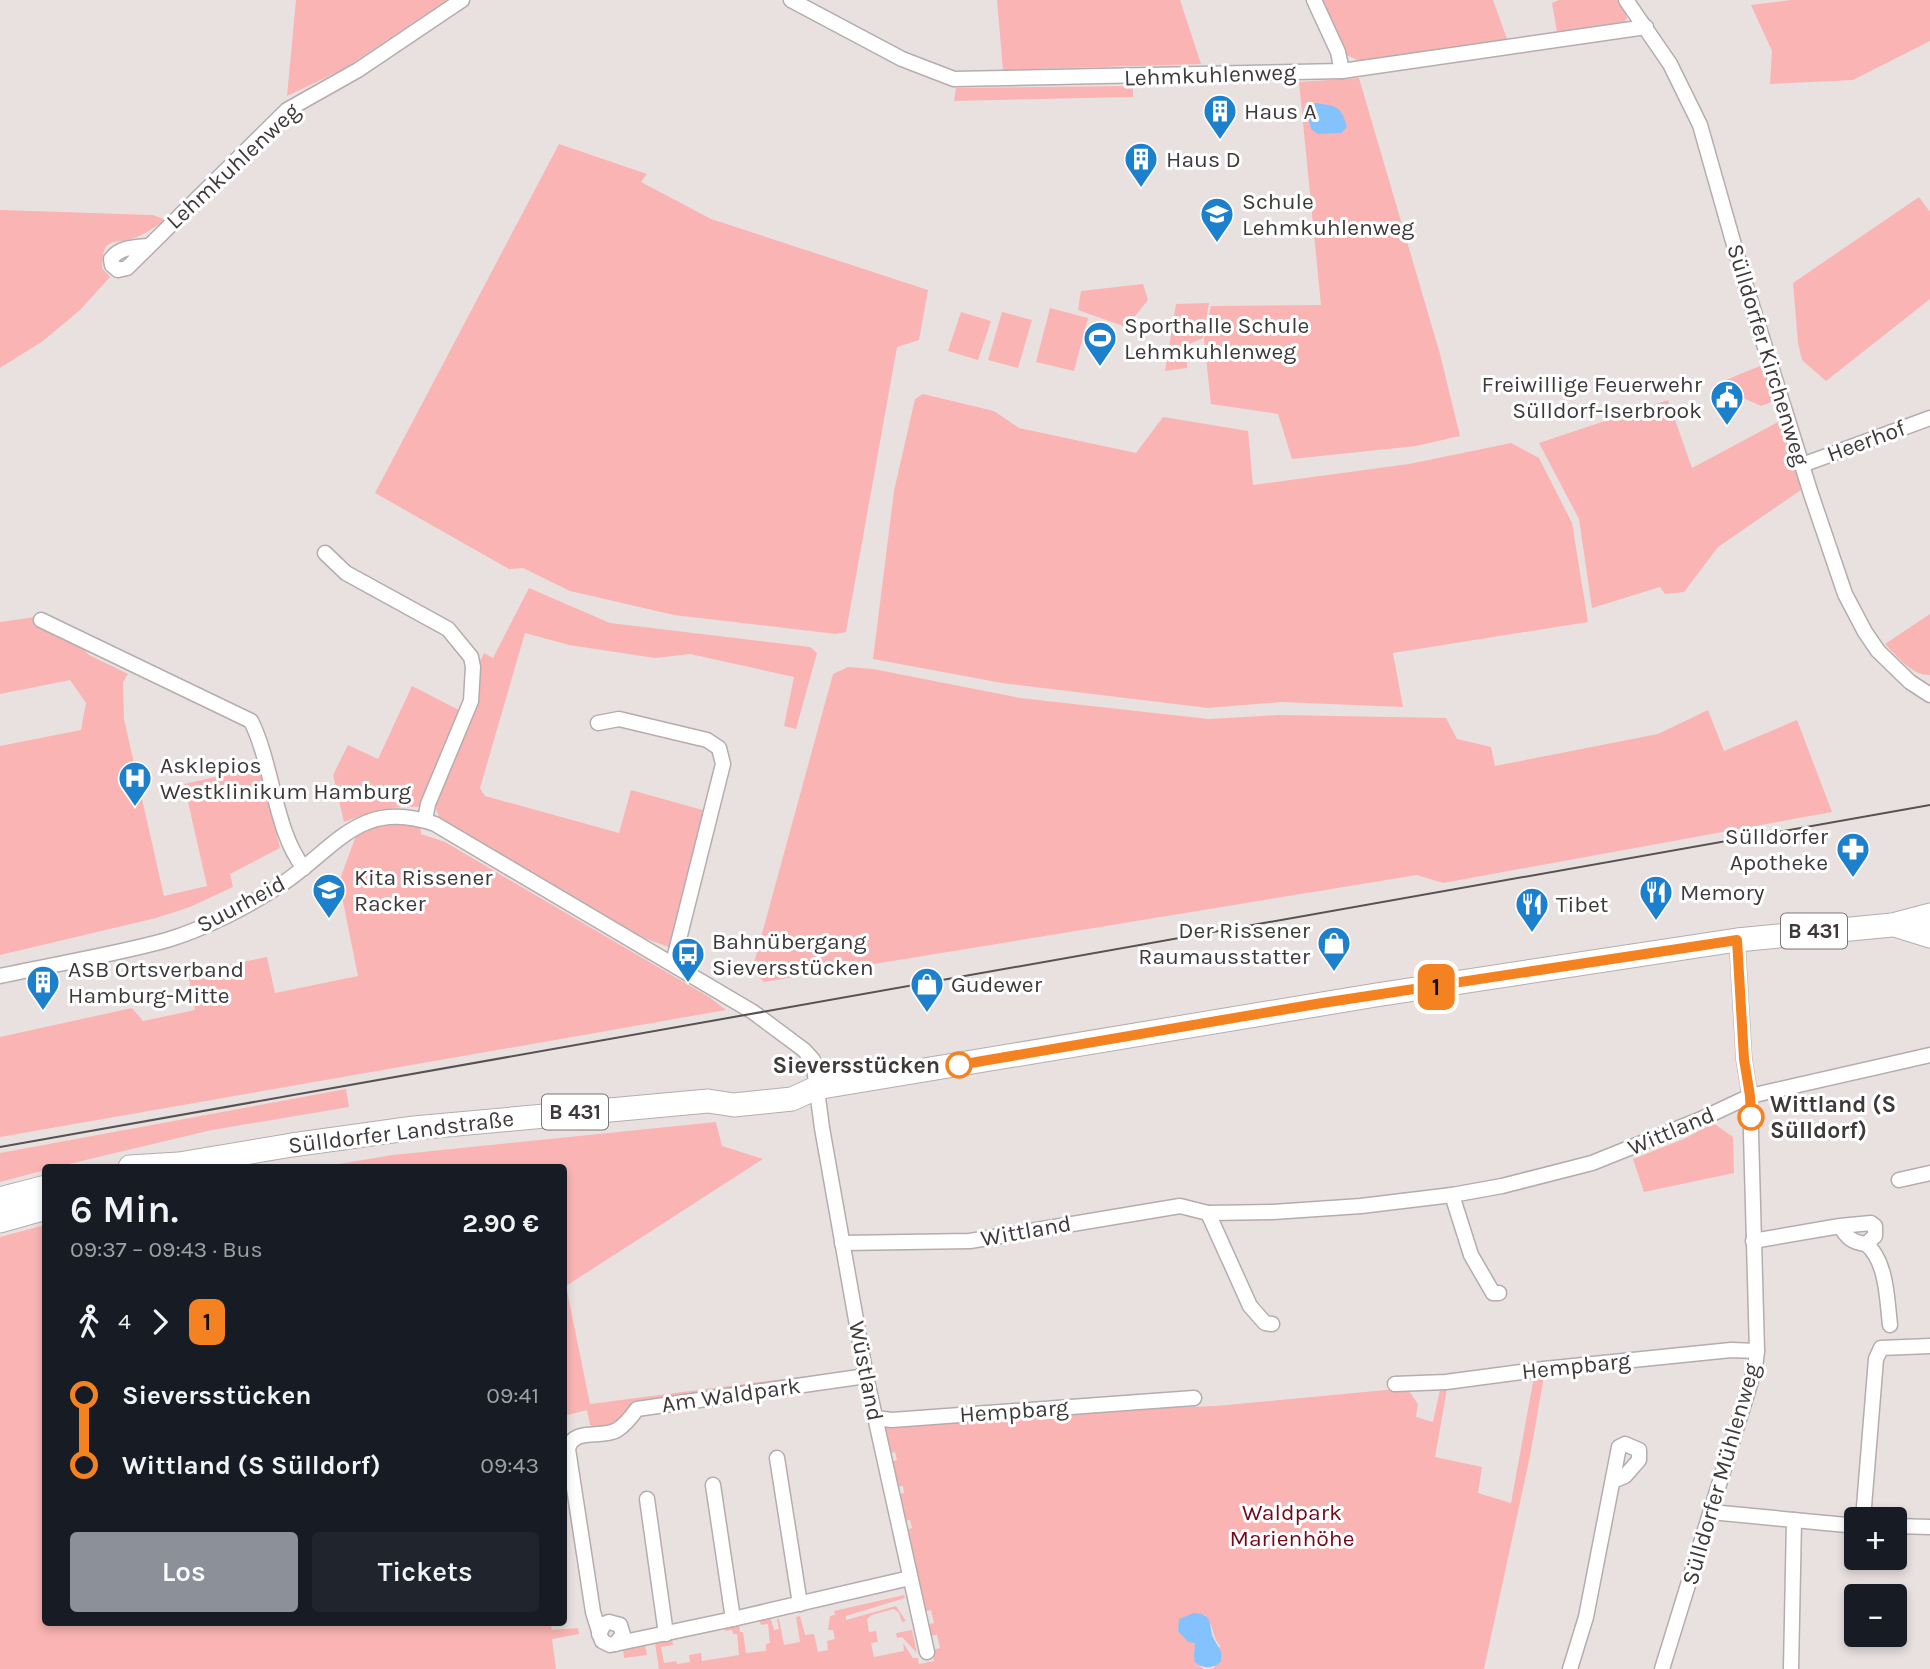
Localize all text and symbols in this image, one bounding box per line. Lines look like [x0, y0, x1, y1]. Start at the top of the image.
street label: Lehmkuhlenweg [1123, 59, 1297, 91]
building icon: Haus A [1201, 92, 1239, 141]
street label: Lehmkuhlenweg [161, 97, 305, 235]
place label: Haus A [1244, 98, 1317, 125]
building icon: Haus D [1122, 140, 1160, 189]
place label: Haus D [1166, 146, 1241, 173]
place label: Schule Lehmkuhlenweg [1242, 188, 1414, 241]
school or university icon: Schule Lehmkuhlenweg [1198, 195, 1236, 244]
street label: Sülldorfer Kirchenweg [1721, 241, 1815, 469]
place label: Sporthalle Schule Lehmkuhlenweg [1124, 312, 1309, 365]
sports icon: Sporthalle Schule Lehmkuhlenweg [1081, 319, 1119, 368]
place label: Freiwillige Feuerwehr Sülldorf-Iserbrook [1482, 371, 1703, 424]
public building icon: Freiwillige Feuerwehr Sülldorf-Iserbrook [1708, 378, 1746, 427]
street label: Heerhof [1823, 414, 1909, 468]
place label: Asklepios Westklinikum Hamburg [160, 752, 411, 805]
hospital icon: Asklepios Westklinikum Hamburg [116, 759, 154, 808]
place label: Sülldorfer Apotheke [1725, 823, 1829, 876]
pharmacy icon: Sülldorfer Apotheke [1834, 830, 1872, 879]
place label: Kita Rissener Racker [354, 864, 493, 917]
street label: Suurheid [192, 869, 290, 939]
school or university icon: Kita Rissener Racker [310, 871, 348, 920]
restaurant icon: Memory [1637, 873, 1675, 922]
place label: Memory [1680, 879, 1765, 906]
restaurant icon: Tibet [1513, 885, 1551, 934]
place label: Tibet [1556, 891, 1609, 918]
road number: B 431 [1781, 914, 1847, 948]
place label: Der Rissener Raumausstatter [1138, 917, 1311, 970]
shop icon: Der Rissener Raumausstatter [1315, 924, 1353, 973]
place label: Bahnübergang Sieversstücken [712, 928, 874, 981]
bus stop icon: Bahnübergang Sieversstücken [669, 935, 707, 984]
place label: ASB Ortsverband Hamburg-Mitte [68, 956, 244, 1009]
building icon: ASB Ortsverband Hamburg-Mitte [24, 963, 62, 1012]
line badge: 1 [1413, 964, 1459, 1010]
shop icon: Gudewer [908, 965, 946, 1014]
place label: Gudewer [951, 971, 1043, 998]
text: 1 [1432, 973, 1440, 1001]
place label: Sieversstücken [772, 1052, 940, 1079]
marker: Sieversstücken [946, 1052, 972, 1078]
place label: Wittland (S Sülldorf) [1770, 1091, 1896, 1144]
road number: B 431 [542, 1094, 608, 1130]
street label: Wittland [1624, 1101, 1718, 1161]
marker: Wittland (S Sülldorf) [1738, 1104, 1764, 1130]
street label: Sülldorfer Landstraße [287, 1105, 515, 1159]
text: 6 Min. [70, 1187, 179, 1232]
text: 2.90 € [462, 1208, 539, 1239]
street label: Wittland [979, 1210, 1073, 1252]
text: 09:37 – 09:43 · Bus [70, 1236, 263, 1263]
icon: walk [70, 1303, 108, 1341]
icon: forward [141, 1303, 179, 1341]
text: 4 [118, 1308, 131, 1335]
text: 1 [203, 1308, 211, 1336]
street label: Wüstland [843, 1319, 889, 1423]
street label: Hempbarg [1520, 1347, 1632, 1385]
street label: Sülldorfer Mühlenweg [1676, 1360, 1766, 1588]
street label: Am Waldpark [660, 1372, 802, 1418]
text: Sieversstücken [122, 1380, 311, 1411]
text: 09:41 [486, 1382, 539, 1409]
street label: Hempbarg [959, 1394, 1070, 1428]
text: Wittland (S Sülldorf) [122, 1450, 381, 1481]
text: 09:43 [480, 1452, 539, 1479]
park label: Waldpark Marienhöhe [1229, 1499, 1355, 1552]
map controls [1844, 1507, 1907, 1647]
button: + [1844, 1507, 1907, 1570]
button: Los [70, 1532, 298, 1612]
button: Tickets [312, 1532, 539, 1612]
button: − [1844, 1584, 1907, 1647]

